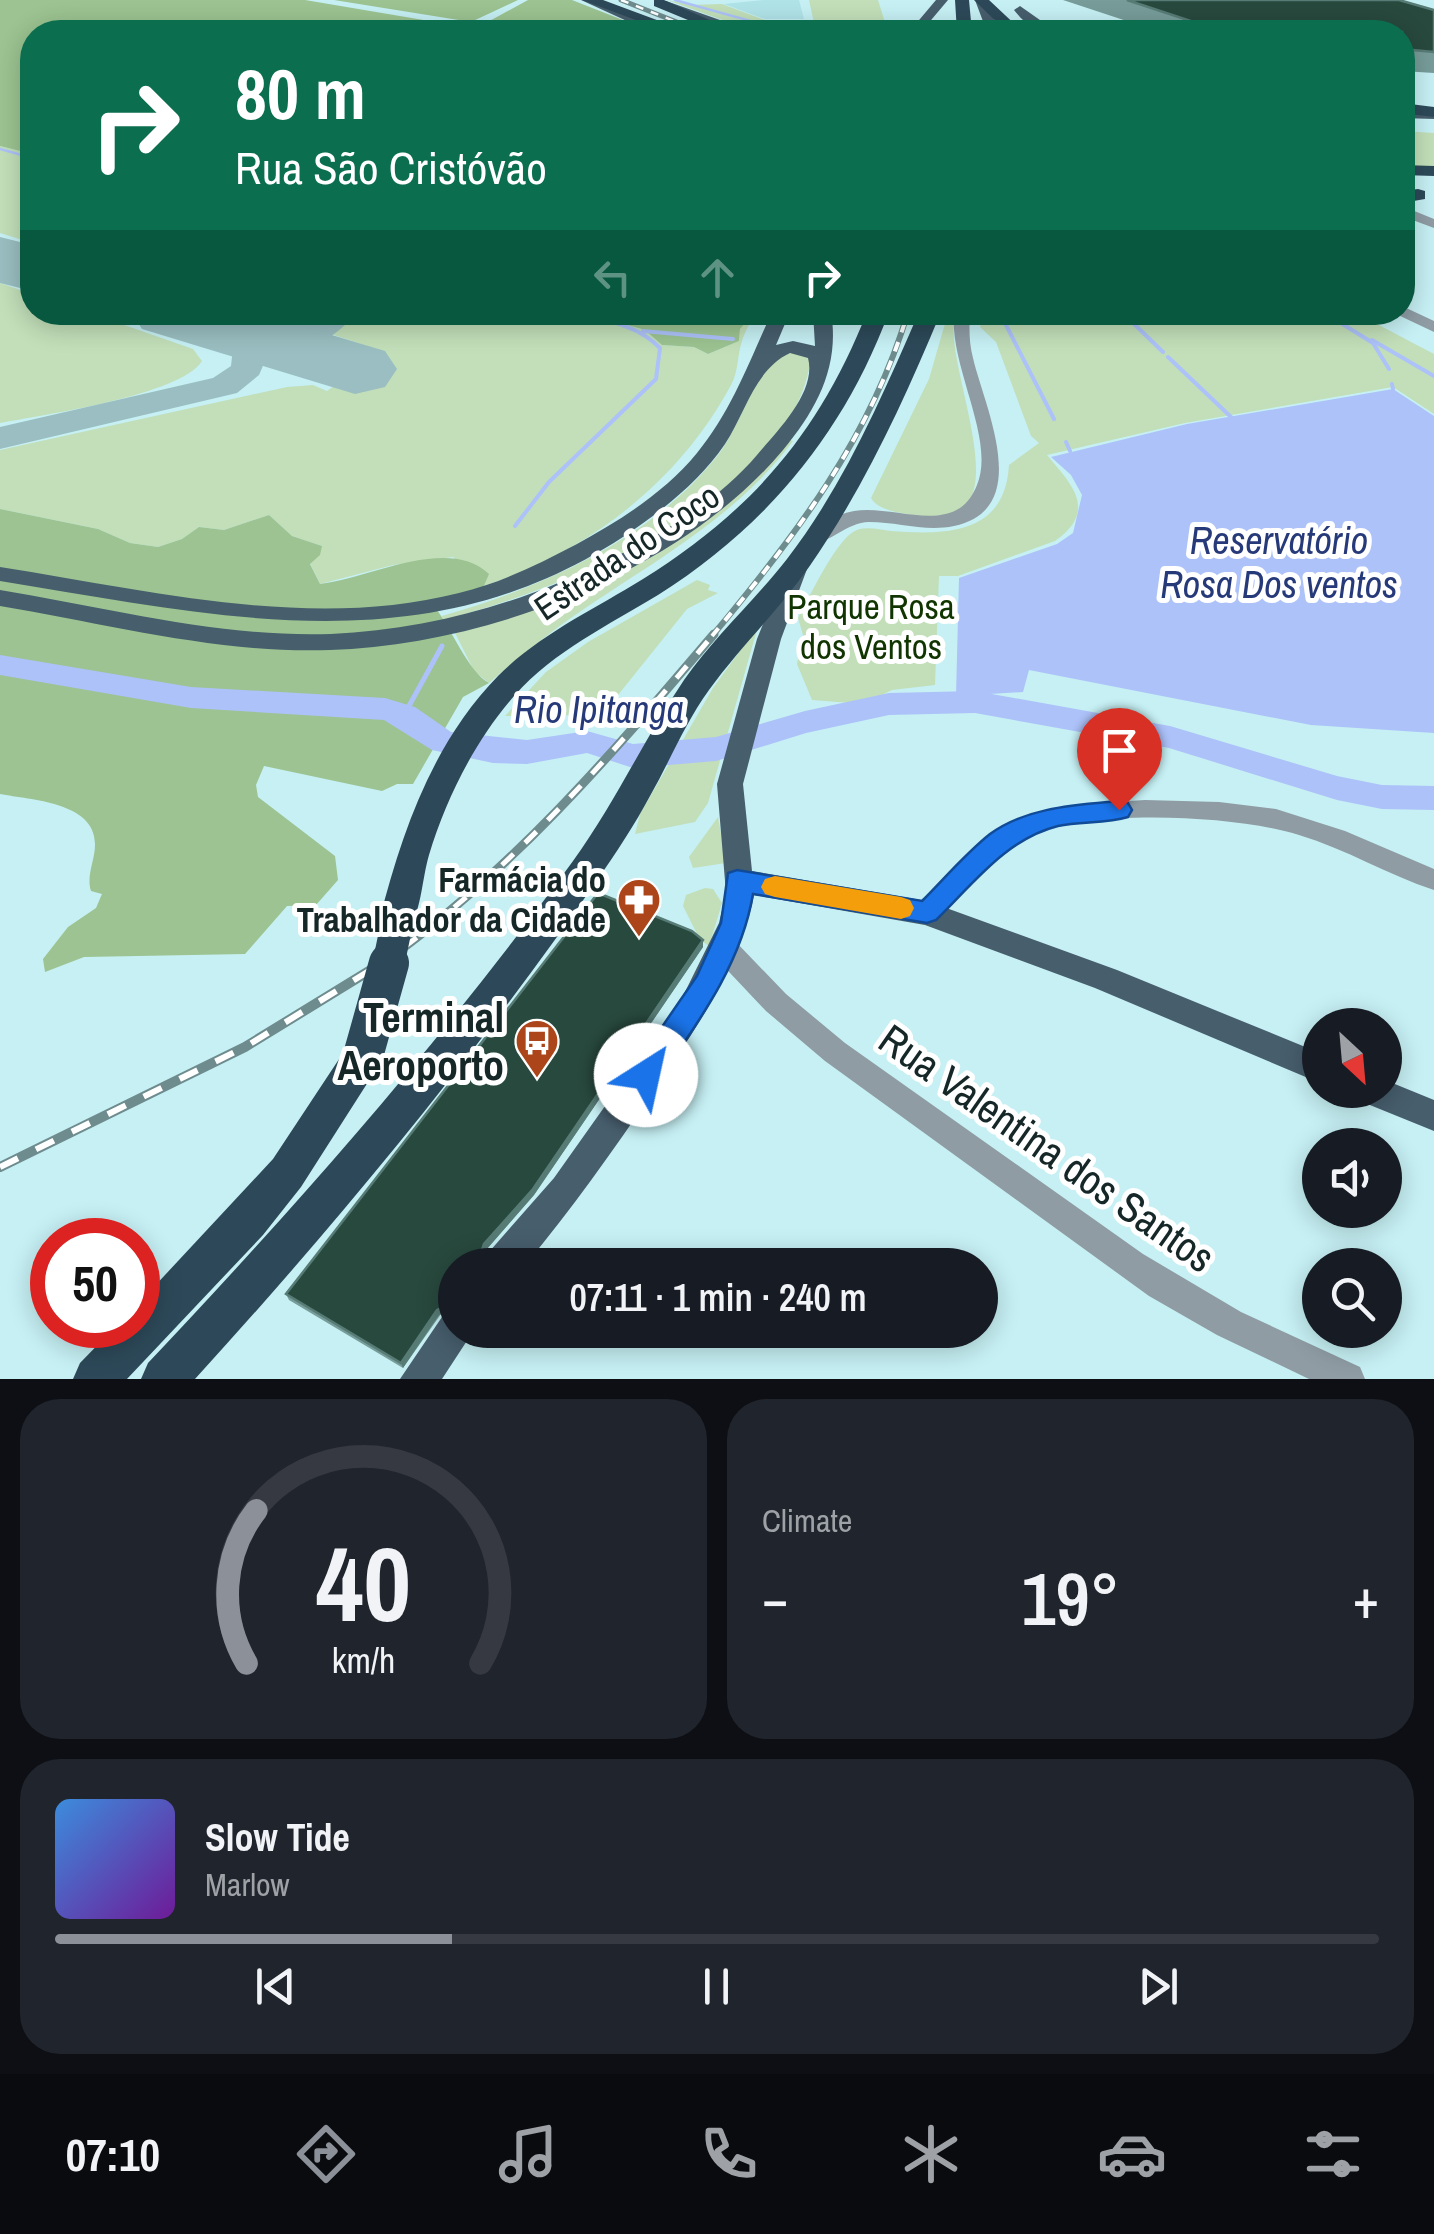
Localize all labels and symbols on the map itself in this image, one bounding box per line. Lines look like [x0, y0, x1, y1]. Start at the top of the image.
street label: Estrada do Coco [525, 472, 728, 631]
water label: Reservatório Rosa Dos ventos [1160, 515, 1398, 610]
park label: Parque Rosa dos Ventos [787, 583, 955, 670]
water label: Rio Ipitanga [514, 684, 684, 735]
pin [1077, 708, 1162, 811]
place label: Farmácia do Trabalhador da Cidade [297, 856, 606, 943]
pharmacy icon: Farmácia do Trabalhador da Cidade [616, 877, 662, 938]
place label: Terminal Aeroporto [338, 989, 504, 1093]
north arrow [1302, 1008, 1402, 1108]
street label: Rua Valentina dos Santos [868, 1011, 1226, 1285]
bus stop icon: Terminal Aeroporto [514, 1018, 560, 1079]
position arrow [594, 1023, 698, 1127]
speed limit sign: 50 [30, 1218, 160, 1348]

